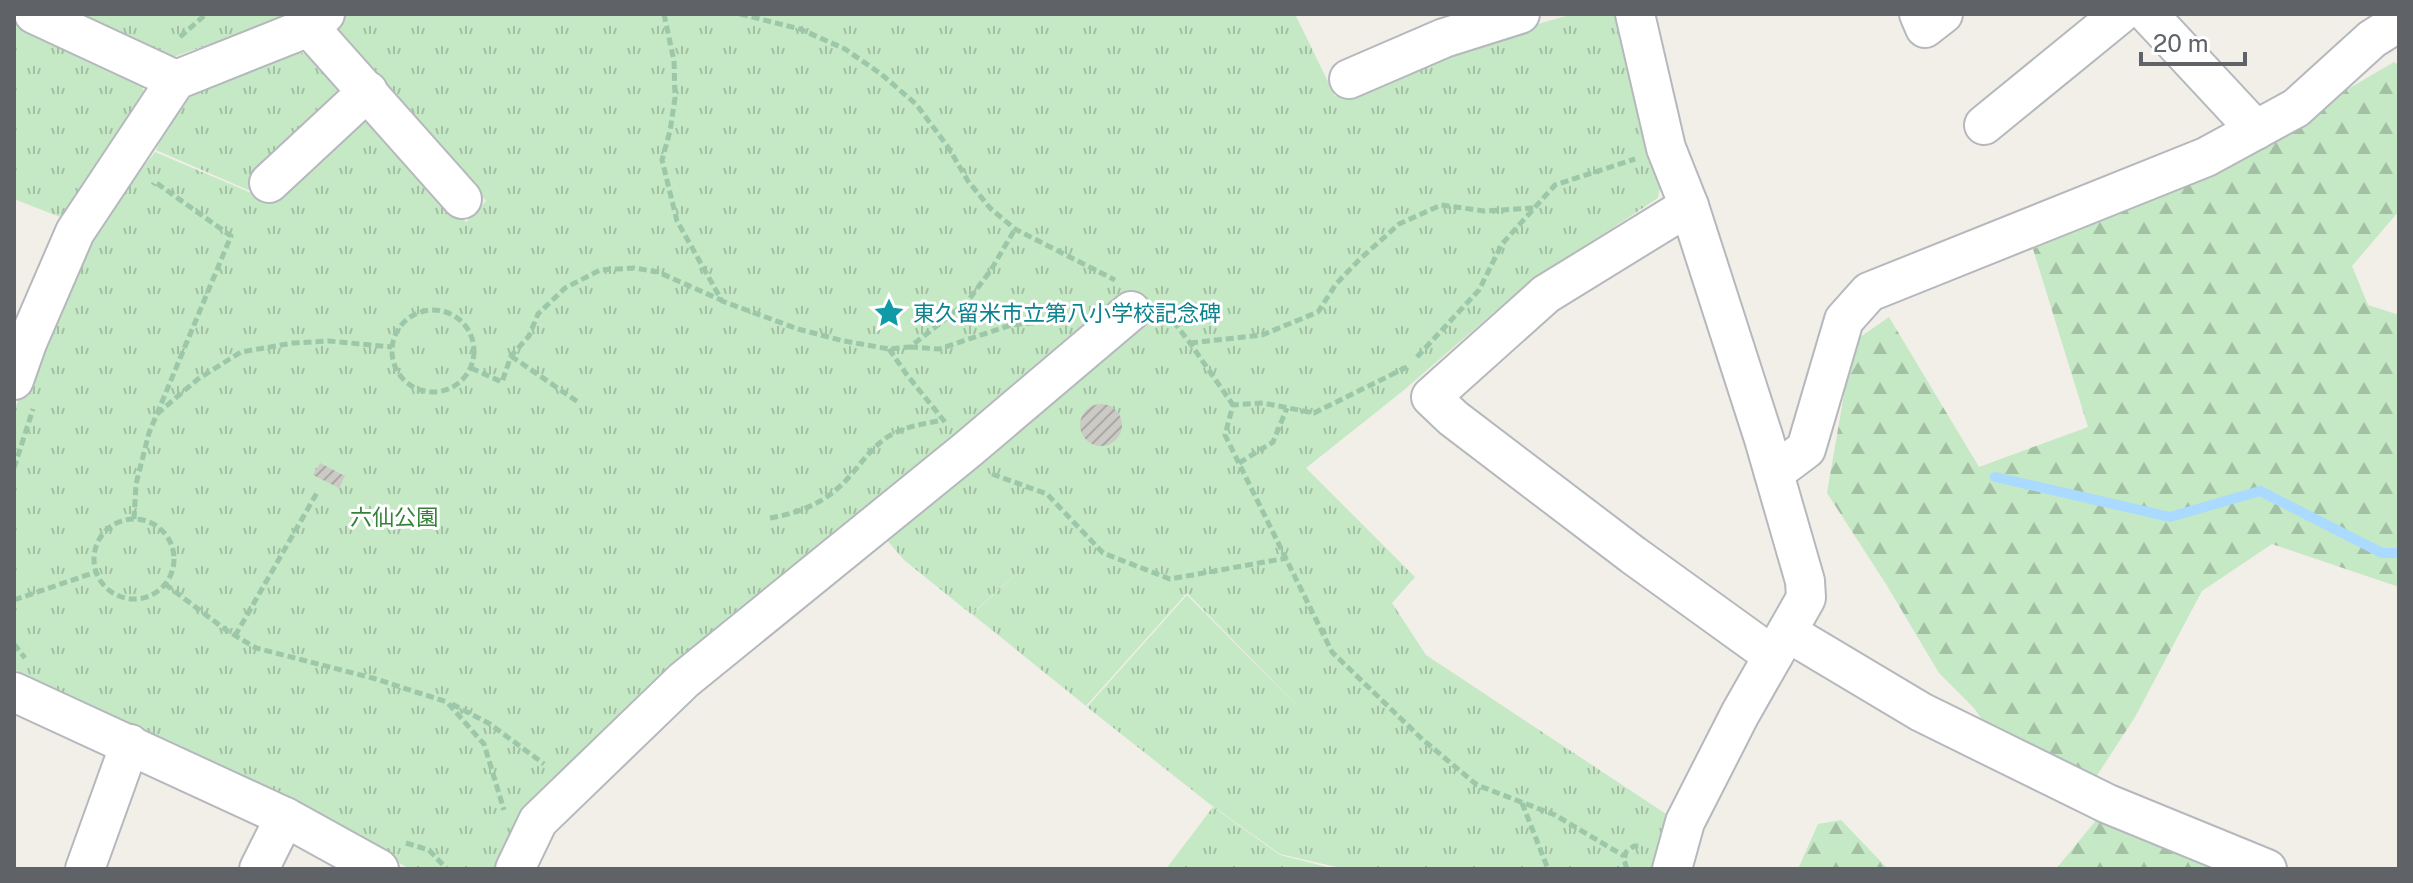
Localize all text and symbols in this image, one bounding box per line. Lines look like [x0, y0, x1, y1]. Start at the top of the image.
scale bar [2141, 16, 2245, 66]
text: 20 m [2153, 29, 2209, 57]
place icon: 東久留米市立第八小学校記念碑 [872, 296, 906, 330]
place label: 東久留米市立第八小学校記念碑 [913, 300, 1221, 326]
park label: 六仙公園 [350, 504, 438, 530]

